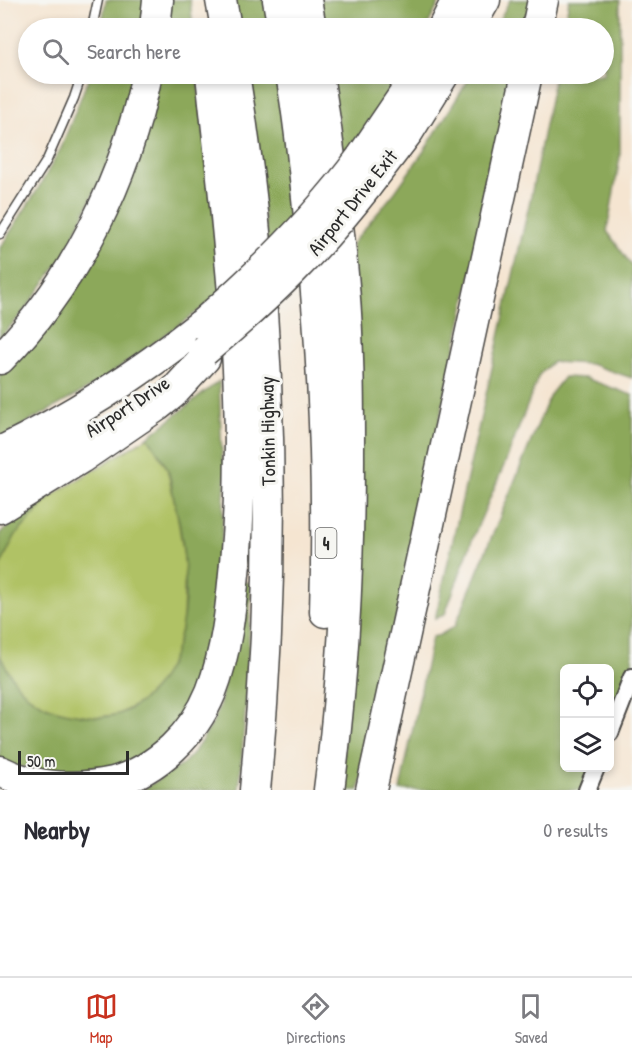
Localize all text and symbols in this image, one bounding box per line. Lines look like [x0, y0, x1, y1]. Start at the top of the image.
search box [18, 18, 614, 84]
icon: search [39, 35, 72, 68]
text: Search here [87, 36, 181, 66]
street label: Airport Drive Exit [301, 142, 404, 261]
street label: Airport Drive [80, 369, 174, 443]
street label: Tonkin Highway [253, 376, 281, 486]
road number: 4 [316, 528, 336, 558]
map controls [560, 664, 614, 772]
button: locate [560, 664, 614, 718]
button: layers [560, 718, 614, 772]
scale bar [18, 748, 129, 776]
text: 50 m [27, 750, 56, 772]
text: Nearby [24, 812, 90, 847]
text: 0 results [543, 816, 608, 843]
tab: Map [85, 990, 118, 1048]
tab: Directions [287, 990, 345, 1048]
tab: Saved [514, 990, 547, 1048]

